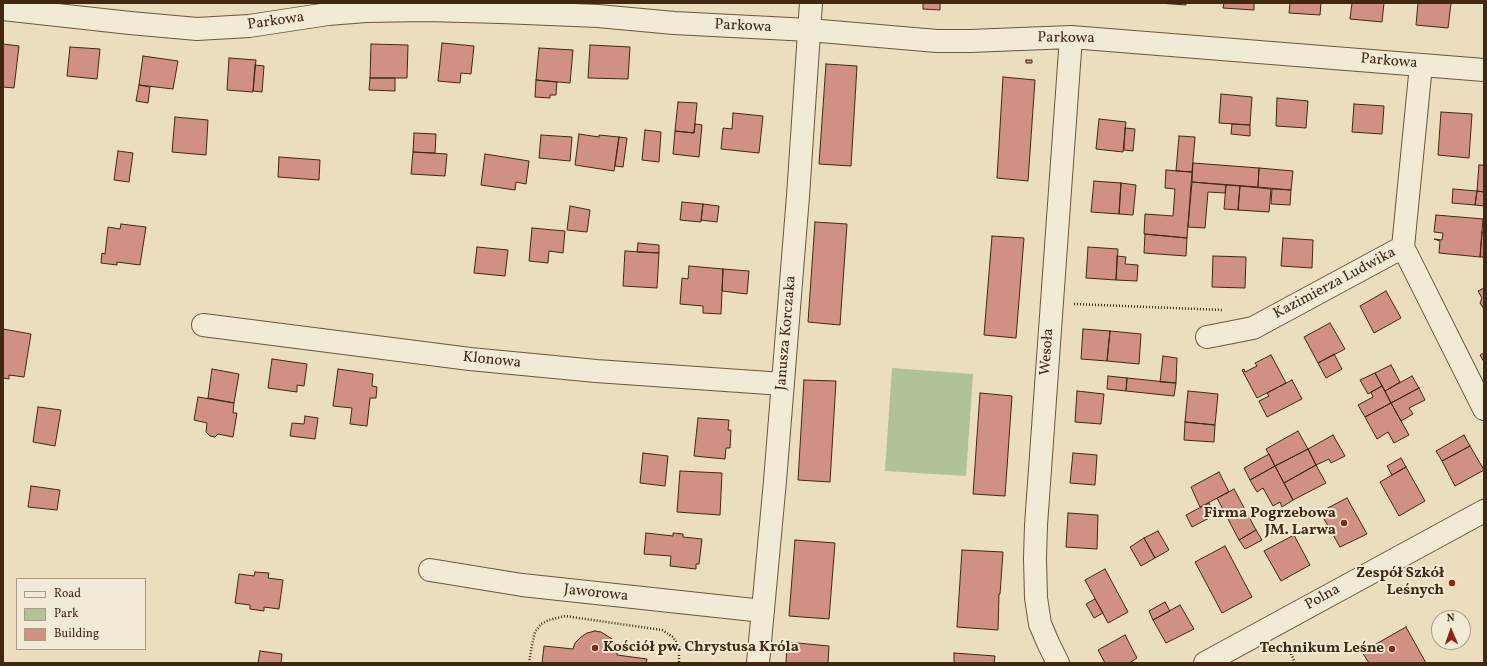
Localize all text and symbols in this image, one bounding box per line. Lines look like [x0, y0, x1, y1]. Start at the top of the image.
street label: Parkowa [246, 9, 306, 35]
street label: Parkowa [714, 17, 772, 37]
street label: Parkowa [1037, 30, 1095, 48]
street label: Parkowa [1360, 51, 1418, 73]
street label: Kazimierza Ludwika [1271, 244, 1399, 324]
street label: Janusza Korczaka [773, 275, 801, 391]
street label: Wesoła [1037, 328, 1059, 376]
street label: Klonowa [462, 349, 522, 373]
place label: Firma Pogrzebowa JM. Larwa [1204, 505, 1336, 540]
marker: Firma Pogrzebowa JM. Larwa [1339, 518, 1349, 528]
place label: Zespół Szkół Leśnych [1356, 565, 1444, 600]
legend [16, 578, 146, 650]
marker: Zespół Szkół Leśnych [1447, 578, 1457, 588]
street label: Polna [1302, 581, 1344, 615]
street label: Jaworowa [563, 582, 629, 606]
text: Road [54, 586, 81, 602]
text: Park [54, 606, 79, 622]
north arrow [1431, 610, 1471, 650]
text: N [1446, 611, 1455, 626]
text: Building [54, 626, 99, 642]
place label: Kościół pw. Chrystusa Króla [603, 639, 799, 657]
place label: Technikum Leśne [1259, 640, 1384, 658]
marker: Kościół pw. Chrystusa Króla [590, 643, 600, 653]
marker: Technikum Leśne [1387, 644, 1397, 654]

